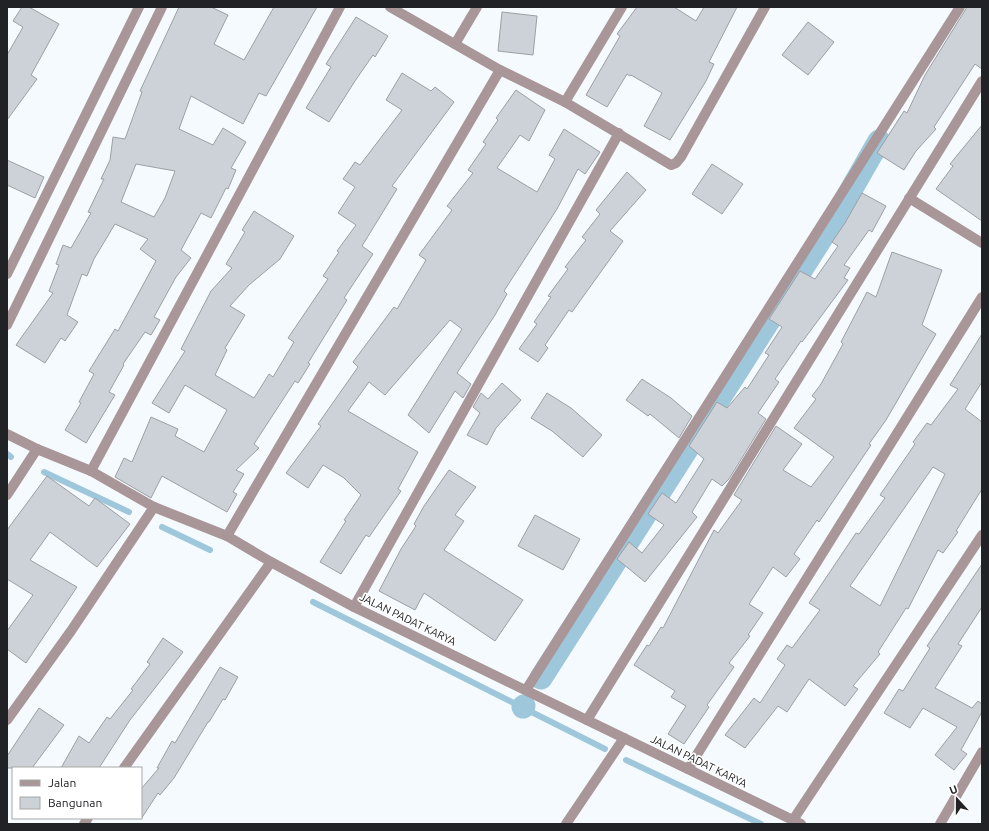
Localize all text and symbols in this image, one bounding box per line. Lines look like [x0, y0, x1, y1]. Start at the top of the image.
street label: JALAN PADAT KARYA [358, 590, 459, 648]
street label: JALAN PADAT KARYA [649, 732, 750, 790]
legend [12, 767, 142, 819]
text: Jalan [48, 776, 76, 789]
north arrow [937, 779, 977, 819]
text: U [948, 783, 959, 797]
text: Bangunan [48, 796, 102, 809]

